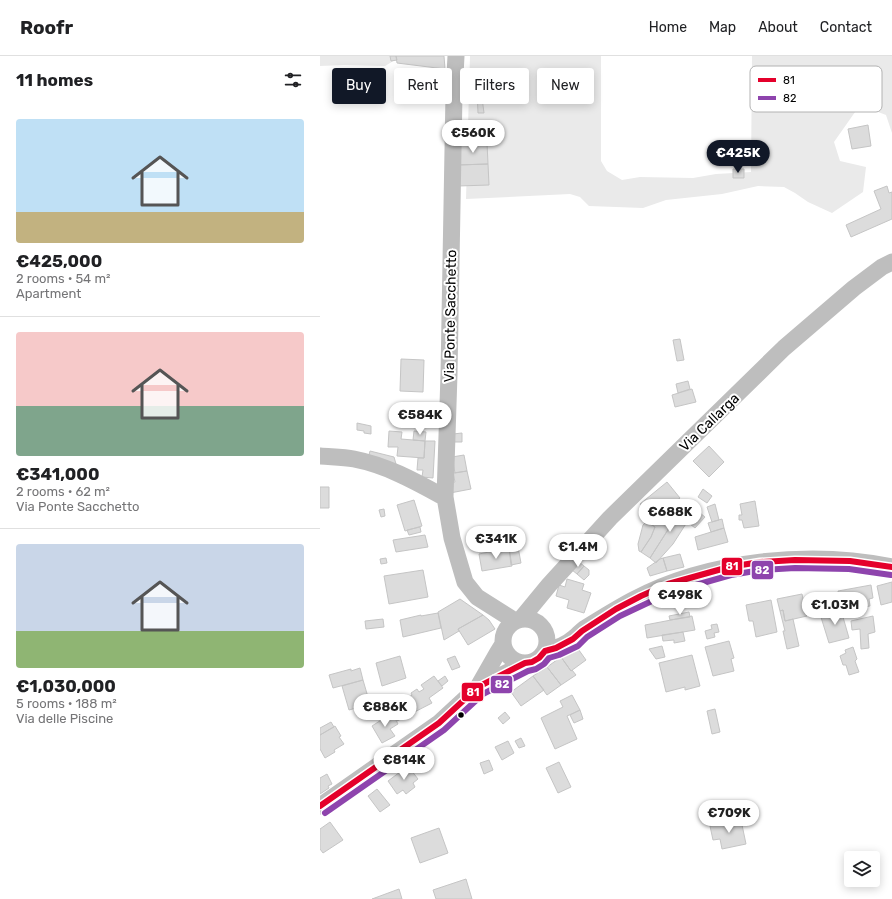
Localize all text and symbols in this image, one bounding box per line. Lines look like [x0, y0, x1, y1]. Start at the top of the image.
text: Roofr [20, 16, 73, 39]
text: Home [649, 19, 687, 36]
text: Map [709, 19, 736, 36]
text: About [758, 19, 798, 36]
text: Contact [820, 19, 872, 36]
legend [750, 66, 882, 112]
chip: Buy [332, 68, 386, 104]
chip: Rent [394, 68, 452, 104]
chip: Filters [460, 68, 529, 104]
chip: New [537, 68, 594, 104]
icon: filters [282, 69, 304, 91]
text: 11 homes [16, 70, 93, 90]
text: 81 [783, 74, 795, 87]
text: 82 [783, 92, 796, 105]
pin: €560K [445, 120, 501, 154]
text: €560K [451, 125, 495, 140]
pin: €425K [710, 140, 766, 174]
icon: home [124, 145, 196, 217]
text: €425K [716, 145, 760, 160]
street label: Via Ponte Sacchetto [441, 249, 460, 383]
text: €425,000 [16, 251, 102, 271]
text: 2 rooms · 54 m² [16, 271, 110, 286]
text: Apartment [16, 286, 81, 301]
icon: home [124, 358, 196, 430]
street label: Via Callarga [676, 390, 743, 455]
pin: €584K [392, 402, 448, 436]
text: €584K [398, 407, 442, 422]
text: €341,000 [16, 464, 99, 484]
text: 2 rooms · 62 m² [16, 484, 110, 499]
text: Via Ponte Sacchetto [16, 499, 139, 514]
pin: €688K [642, 499, 698, 533]
text: €688K [648, 504, 692, 519]
pin: €341K [468, 526, 524, 560]
text: €341K [475, 531, 517, 546]
pin: €1.4M [550, 534, 606, 568]
text: €1.4M [558, 539, 598, 554]
line badge: 81 [721, 557, 743, 576]
text: 81 [726, 560, 738, 573]
line badge: 82 [751, 560, 774, 580]
text: 82 [755, 564, 769, 577]
icon: home [124, 570, 196, 642]
pin: €498K [652, 582, 708, 616]
text: €498K [658, 587, 702, 602]
pin: €1.03M [802, 592, 868, 626]
text: €1.03M [811, 597, 859, 612]
line badge: 82 [490, 675, 513, 694]
text: €1,030,000 [16, 676, 116, 696]
text: 82 [495, 678, 509, 691]
line badge: 81 [461, 682, 484, 702]
text: 81 [467, 686, 479, 699]
pin: €886K [357, 694, 413, 728]
text: 5 rooms · 188 m² [16, 696, 117, 711]
text: €886K [363, 699, 407, 714]
unlabelled marker [456, 710, 466, 720]
text: Via delle Piscine [16, 711, 113, 726]
pin: €814K [376, 747, 432, 781]
text: €814K [383, 752, 425, 767]
pin: €709K [701, 800, 757, 834]
text: €709K [707, 805, 751, 820]
map controls [844, 851, 880, 887]
button: layers [844, 851, 880, 887]

